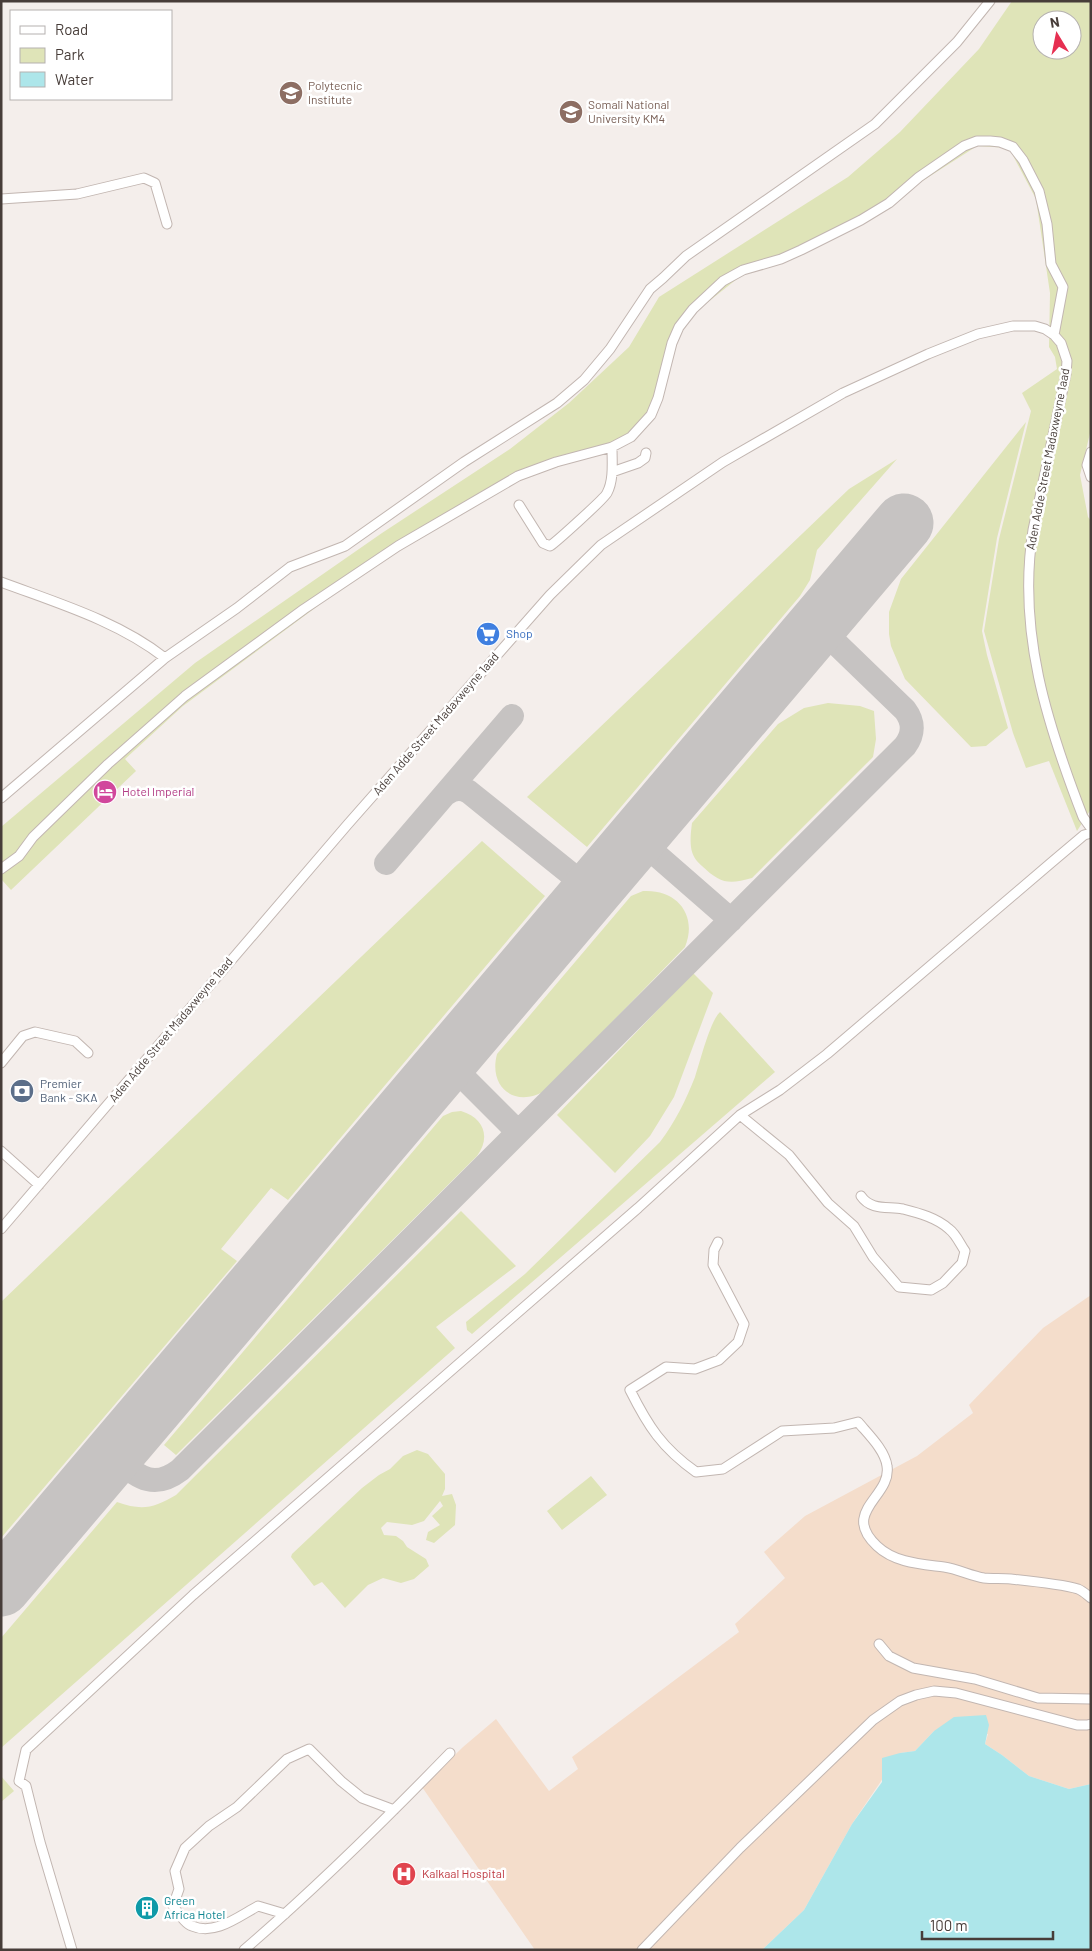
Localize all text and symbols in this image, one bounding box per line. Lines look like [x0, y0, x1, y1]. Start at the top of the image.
legend [10, 10, 172, 100]
north arrow [1032, 10, 1082, 60]
text: N [1049, 13, 1061, 31]
text: Road [55, 20, 88, 38]
text: Park [55, 45, 85, 63]
text: Water [55, 70, 94, 88]
place label: Polytecnic Institute [308, 78, 362, 106]
school or university icon: Polytecnic Institute [278, 80, 304, 106]
place label: Somali National University KM4 [588, 97, 669, 125]
school or university icon: Somali National University KM4 [558, 99, 584, 125]
street label: Aden Adde Street Madaxweyne 1aad [1023, 367, 1072, 551]
supermarket icon: Shop [475, 621, 501, 647]
place label: Shop [506, 626, 533, 640]
street label: Aden Adde Street Madaxweyne 1aad [369, 649, 501, 798]
hotel icon: Hotel Imperial [92, 779, 118, 805]
place label: Hotel Imperial [122, 784, 194, 798]
street label: Aden Adde Street Madaxweyne 1aad [106, 954, 235, 1105]
place label: Premier Bank - SKA [40, 1076, 98, 1104]
bank icon: Premier Bank - SKA [9, 1078, 35, 1104]
hospital icon: Kalkaal Hospital [391, 1861, 417, 1887]
place label: Kalkaal Hospital [422, 1866, 505, 1880]
place label: Green Africa Hotel [164, 1893, 225, 1921]
building icon: Green Africa Hotel [134, 1895, 160, 1921]
scale bar [922, 1908, 1053, 1940]
text: 100 m [930, 1916, 968, 1934]

